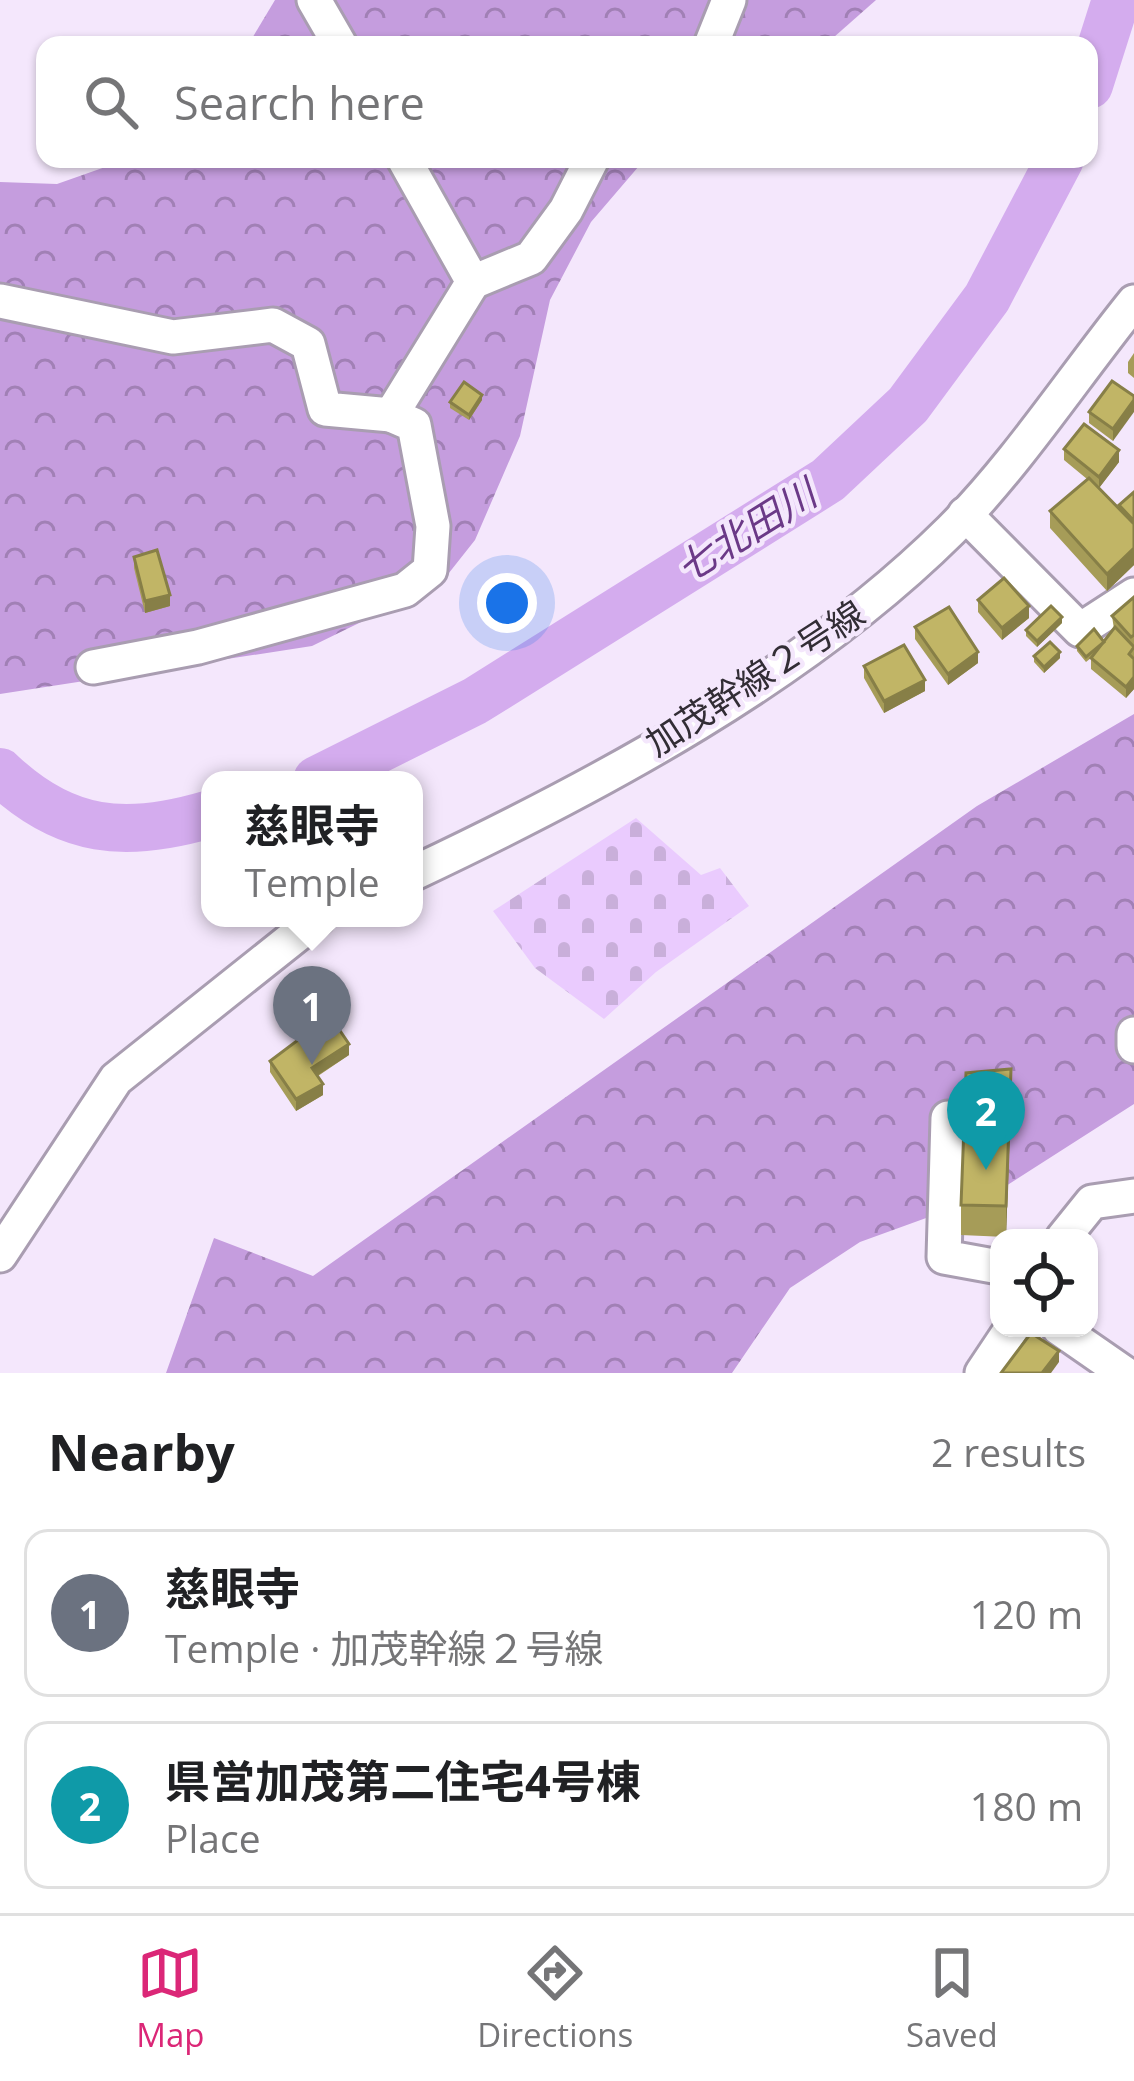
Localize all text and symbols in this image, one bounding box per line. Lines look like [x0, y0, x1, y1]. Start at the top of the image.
search box [36, 36, 1098, 168]
icon: search [78, 69, 144, 135]
text: Search here [174, 72, 425, 133]
water label: 七北田川 [665, 464, 829, 594]
your location [477, 573, 537, 633]
street label: 加茂幹線２号線 [636, 588, 874, 767]
popup [201, 771, 423, 927]
text: 慈眼寺 [244, 794, 379, 855]
text: Temple [244, 855, 380, 908]
pin: 1 [273, 966, 351, 1065]
pin: 2 [947, 1071, 1025, 1170]
map controls [990, 1229, 1098, 1337]
button: locate [990, 1229, 1098, 1337]
text: Nearby [48, 1416, 235, 1486]
text: 2 results [931, 1425, 1086, 1478]
text: 慈眼寺 [165, 1557, 300, 1618]
text: 1 [79, 1587, 101, 1640]
text: 120 m [970, 1587, 1083, 1640]
text: Temple · 加茂幹線２号線 [165, 1621, 604, 1674]
text: 県営加茂第二住宅4号棟 [165, 1750, 641, 1811]
text: 2 [79, 1779, 101, 1832]
text: 180 m [970, 1779, 1083, 1832]
text: Place [165, 1811, 261, 1864]
tab: Map [136, 1940, 205, 2057]
tab: Directions [477, 1940, 633, 2057]
tab: Saved [906, 1940, 998, 2057]

